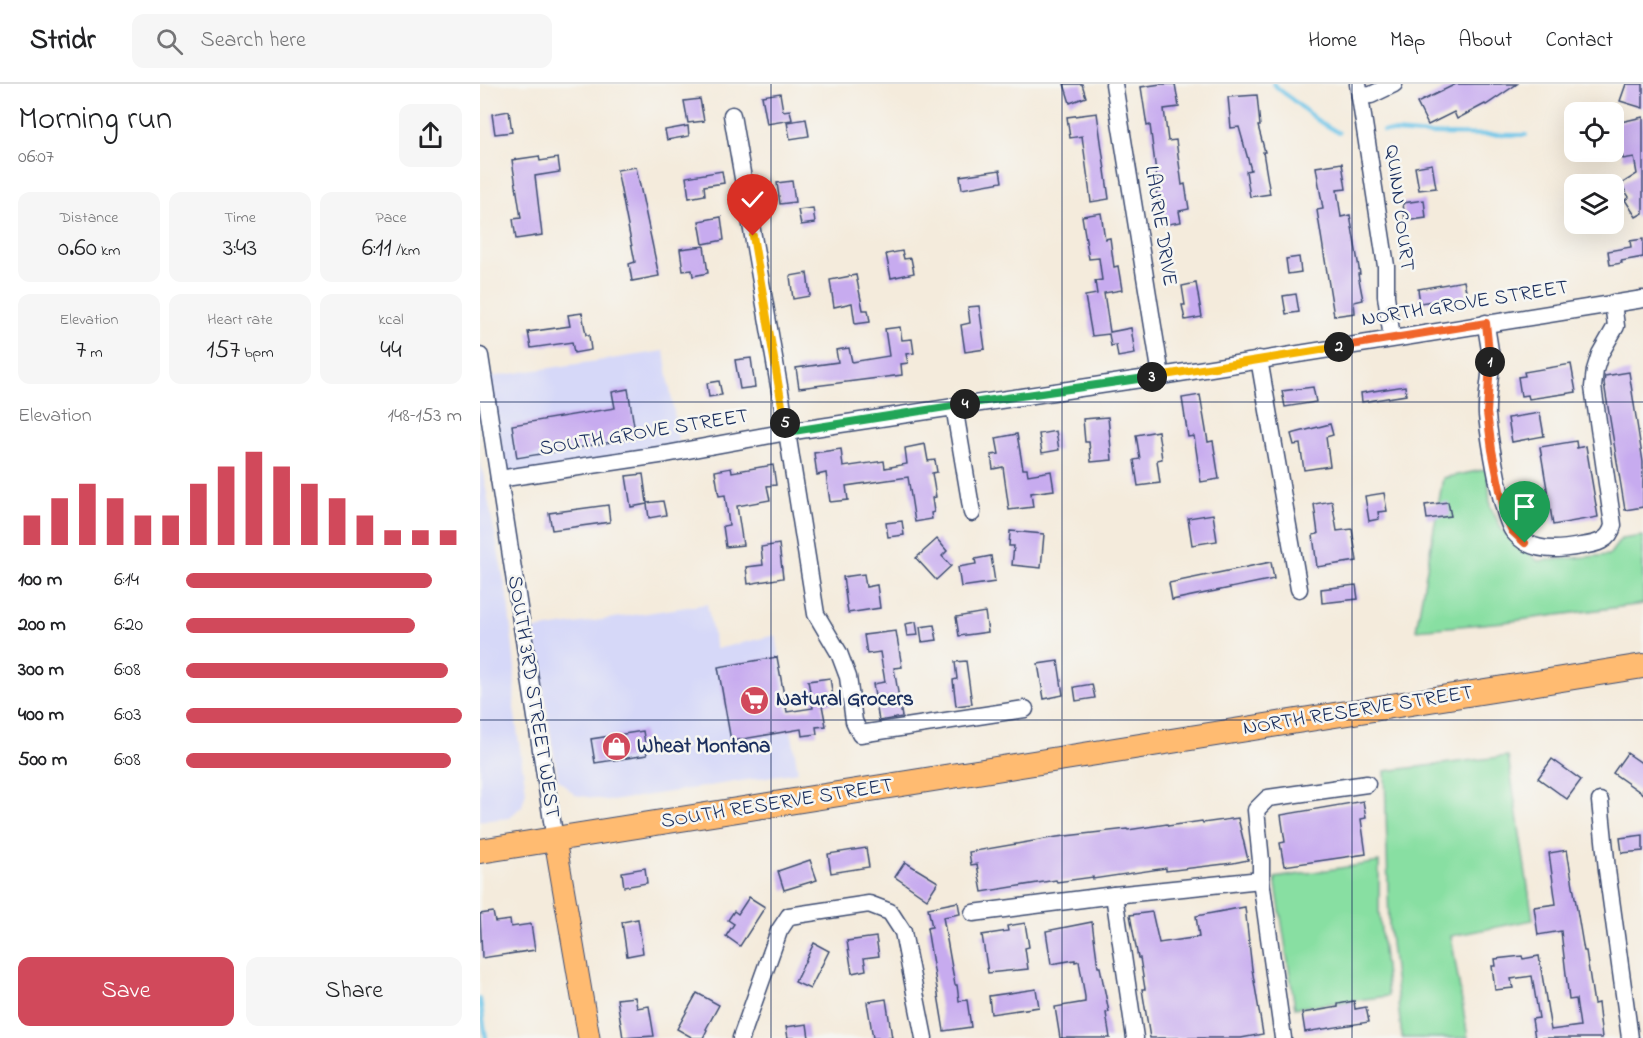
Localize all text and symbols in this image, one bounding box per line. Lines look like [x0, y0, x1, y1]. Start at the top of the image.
search box [132, 14, 552, 68]
text: Stridr [30, 21, 96, 62]
icon: search [153, 25, 186, 58]
text: Search here [201, 25, 306, 57]
text: Home [1308, 26, 1357, 56]
text: Map [1390, 26, 1425, 56]
text: About [1458, 26, 1512, 56]
text: Contact [1545, 26, 1613, 56]
text: Morning run [18, 96, 172, 144]
map controls [1564, 102, 1624, 234]
button: locate [1564, 102, 1624, 162]
button: share [399, 104, 462, 167]
text: 06:07 [18, 143, 54, 172]
street label: QUINN COURT [1376, 143, 1422, 273]
street label: LAURIE DRIVE [1136, 163, 1184, 289]
pin [727, 174, 778, 236]
button: layers [1564, 174, 1624, 234]
icon: check [736, 183, 769, 216]
text: Distance [60, 206, 118, 230]
text: Time [224, 206, 256, 230]
text: Pace [375, 206, 407, 230]
text: 0.60 [58, 230, 97, 268]
text: 3:43 [223, 230, 257, 268]
text: 6:11 [362, 230, 392, 268]
text: km [97, 239, 120, 263]
text: /km [392, 239, 420, 263]
street label: NORTH GROVE STREET [1359, 273, 1571, 335]
text: Elevation [60, 308, 118, 332]
text: Heart rate [207, 308, 273, 332]
text: kcal [378, 308, 404, 332]
text: 7 [75, 332, 86, 370]
text: 157 [206, 332, 240, 370]
text: 44 [380, 332, 402, 370]
pin: 2 [1324, 332, 1354, 362]
text: 2 [1335, 335, 1343, 359]
text: m [86, 341, 103, 365]
text: bpm [240, 341, 274, 365]
pin: 1 [1475, 347, 1505, 377]
text: 1 [1487, 350, 1493, 374]
pin: 3 [1137, 362, 1167, 392]
text: 3 [1149, 365, 1155, 389]
pin: 4 [950, 389, 980, 419]
text: 4 [962, 392, 968, 416]
text: Elevation [18, 402, 92, 431]
text: 148–153 m [388, 402, 462, 431]
street label: SOUTH GROVE STREET [537, 402, 751, 464]
pin: 5 [770, 408, 800, 438]
text: 5 [780, 411, 790, 435]
pin [1499, 481, 1550, 543]
icon: arrive [1508, 490, 1541, 523]
text: 100 m [18, 566, 62, 595]
text: 6:14 [114, 566, 139, 595]
street label: SOUTH 3RD STREET WEST [499, 573, 567, 821]
text: 200 m [18, 611, 66, 640]
text: 6:20 [114, 611, 143, 640]
text: 300 m [18, 656, 64, 685]
text: 6:08 [114, 656, 141, 685]
street label: NORTH RESERVE STREET [1241, 678, 1475, 744]
supermarket icon: Natural Grocers [739, 684, 771, 716]
place label: Natural Grocers [776, 685, 914, 715]
text: 400 m [18, 701, 64, 730]
text: 6:03 [114, 701, 141, 730]
shop icon: Wheat Montana [600, 731, 632, 763]
place label: Wheat Montana [637, 732, 770, 762]
text: 500 m [18, 746, 67, 775]
text: 6:08 [114, 746, 141, 775]
street label: SOUTH RESERVE STREET [659, 771, 895, 837]
button: Save [18, 957, 234, 1026]
button: Share [246, 957, 462, 1026]

